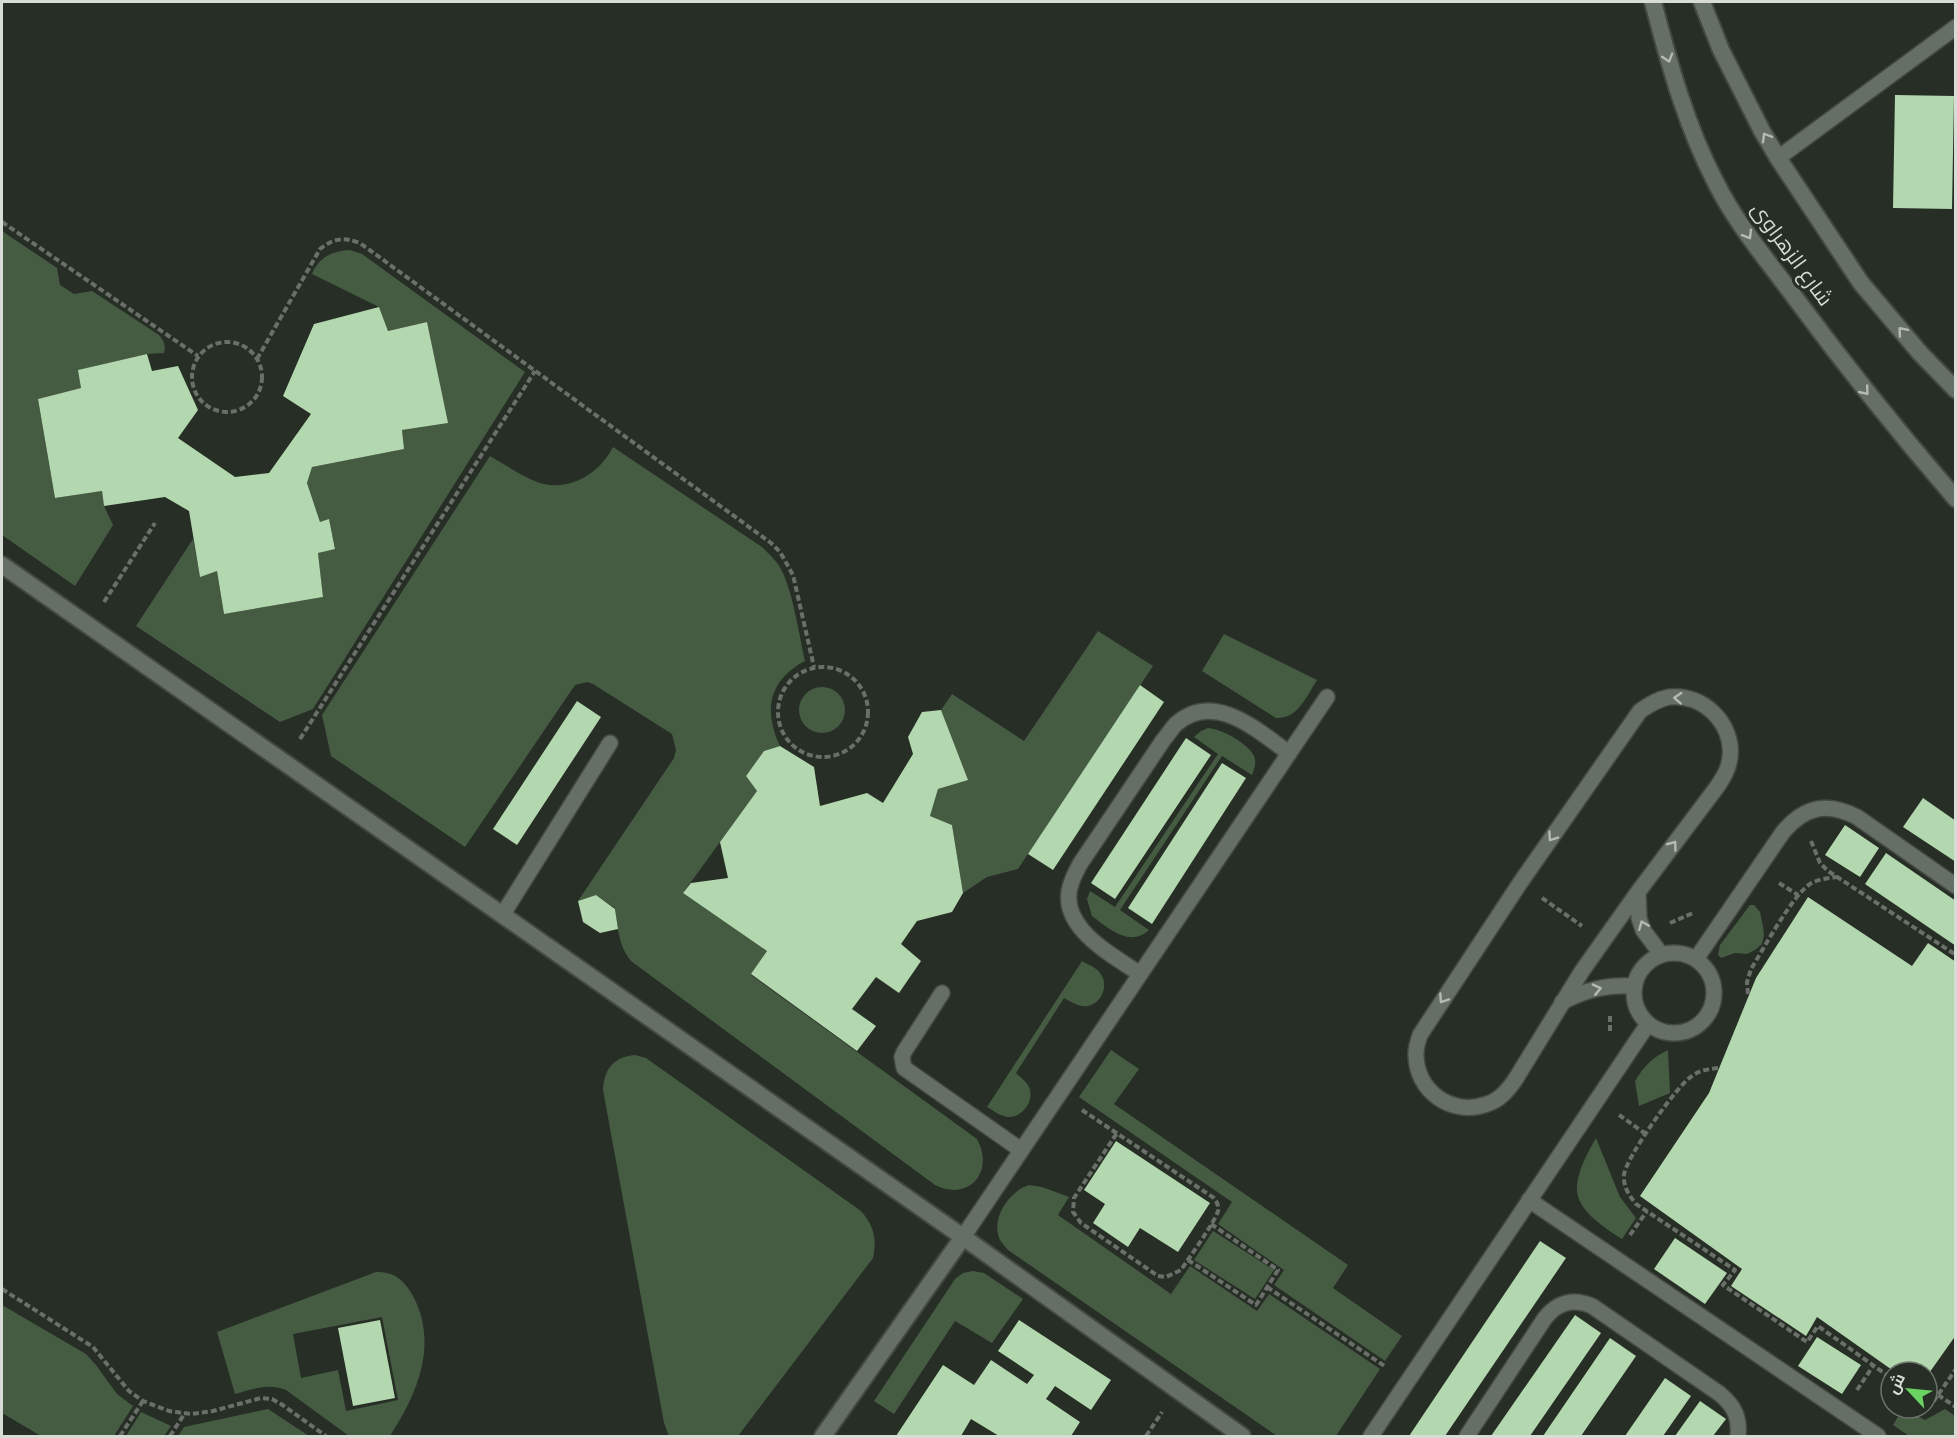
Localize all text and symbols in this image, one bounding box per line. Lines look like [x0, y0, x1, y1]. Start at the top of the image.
one-way arrow [1661, 52, 1673, 63]
one-way arrow [1761, 133, 1773, 144]
street label: شارع الزهراوى [1745, 197, 1838, 312]
one-way arrow [1740, 229, 1752, 239]
one-way arrow [1898, 327, 1909, 338]
one-way arrow [1858, 384, 1869, 395]
one-way arrow [1673, 692, 1682, 705]
one-way arrow [1548, 830, 1559, 841]
one-way arrow [1666, 841, 1677, 852]
one-way arrow [1638, 921, 1650, 932]
one-way arrow [1592, 983, 1602, 996]
one-way arrow [1439, 992, 1450, 1003]
north arrow [1879, 1360, 1939, 1420]
text: ش [1883, 1370, 1909, 1397]

